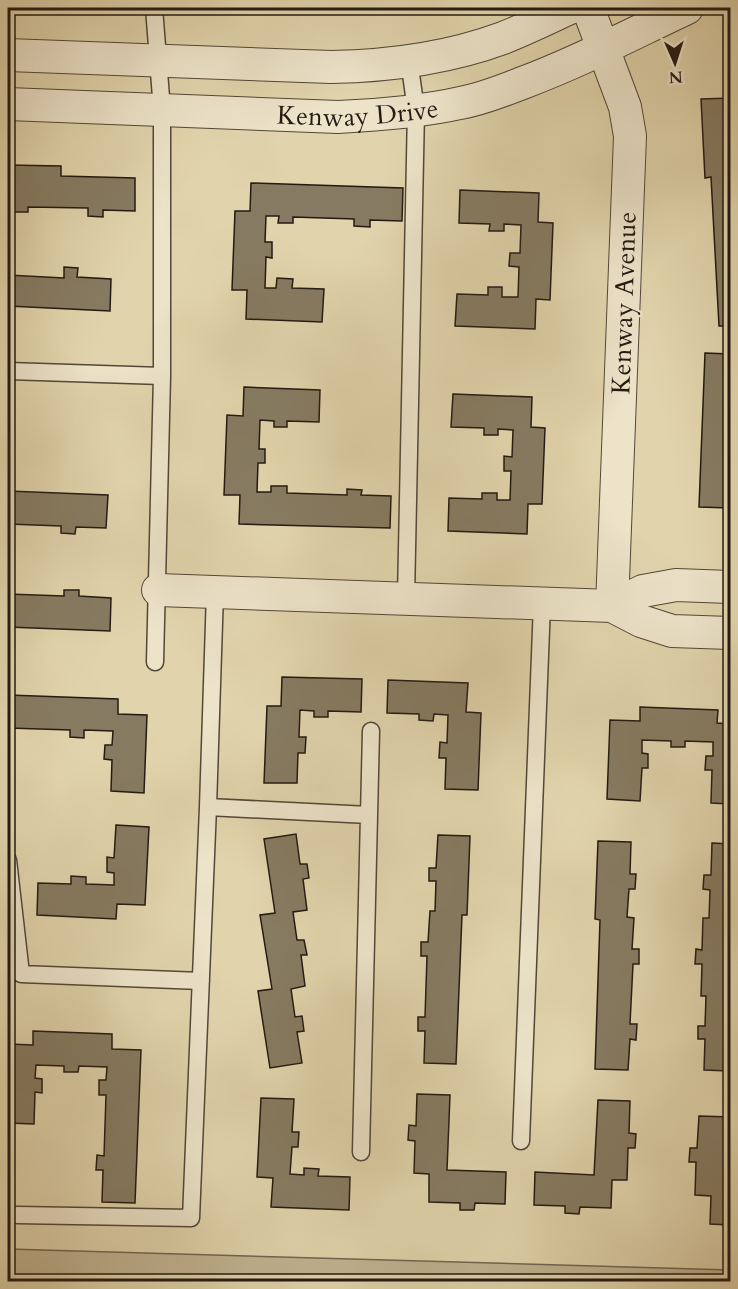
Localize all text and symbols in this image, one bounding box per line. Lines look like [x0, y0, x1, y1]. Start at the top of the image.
north arrow [645, 33, 705, 93]
text: N [668, 66, 683, 88]
street label: Kenway Drive [276, 90, 441, 135]
street label: Kenway Avenue [603, 211, 645, 395]

